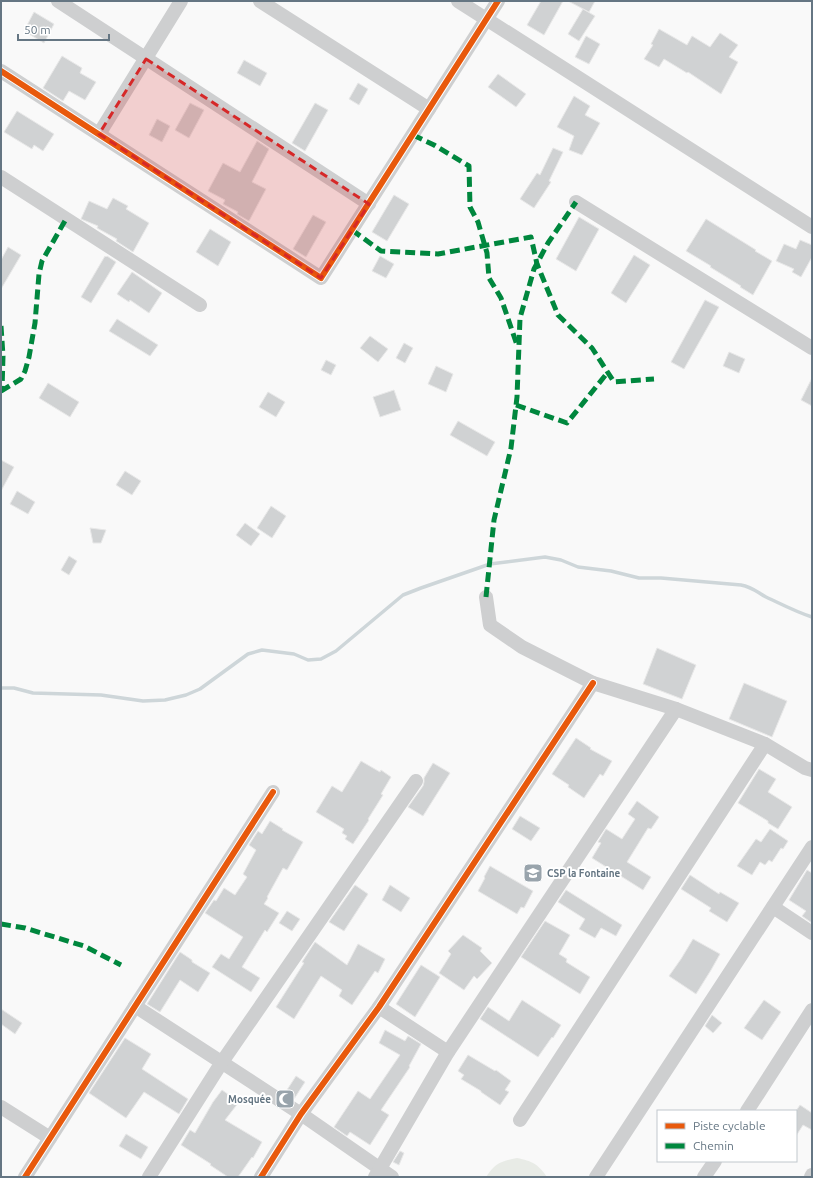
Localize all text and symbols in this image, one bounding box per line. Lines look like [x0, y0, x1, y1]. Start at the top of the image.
scale bar [18, 16, 109, 42]
text: 50 m [24, 23, 51, 36]
school or university icon: CSP la Fontaine [522, 862, 544, 884]
place label: CSP la Fontaine [547, 868, 620, 879]
mosque icon: Mosquée [274, 1088, 296, 1110]
place label: Mosquée [228, 1094, 271, 1105]
legend [657, 1110, 797, 1162]
text: Piste cyclable [693, 1119, 766, 1132]
text: Chemin [693, 1139, 734, 1152]

